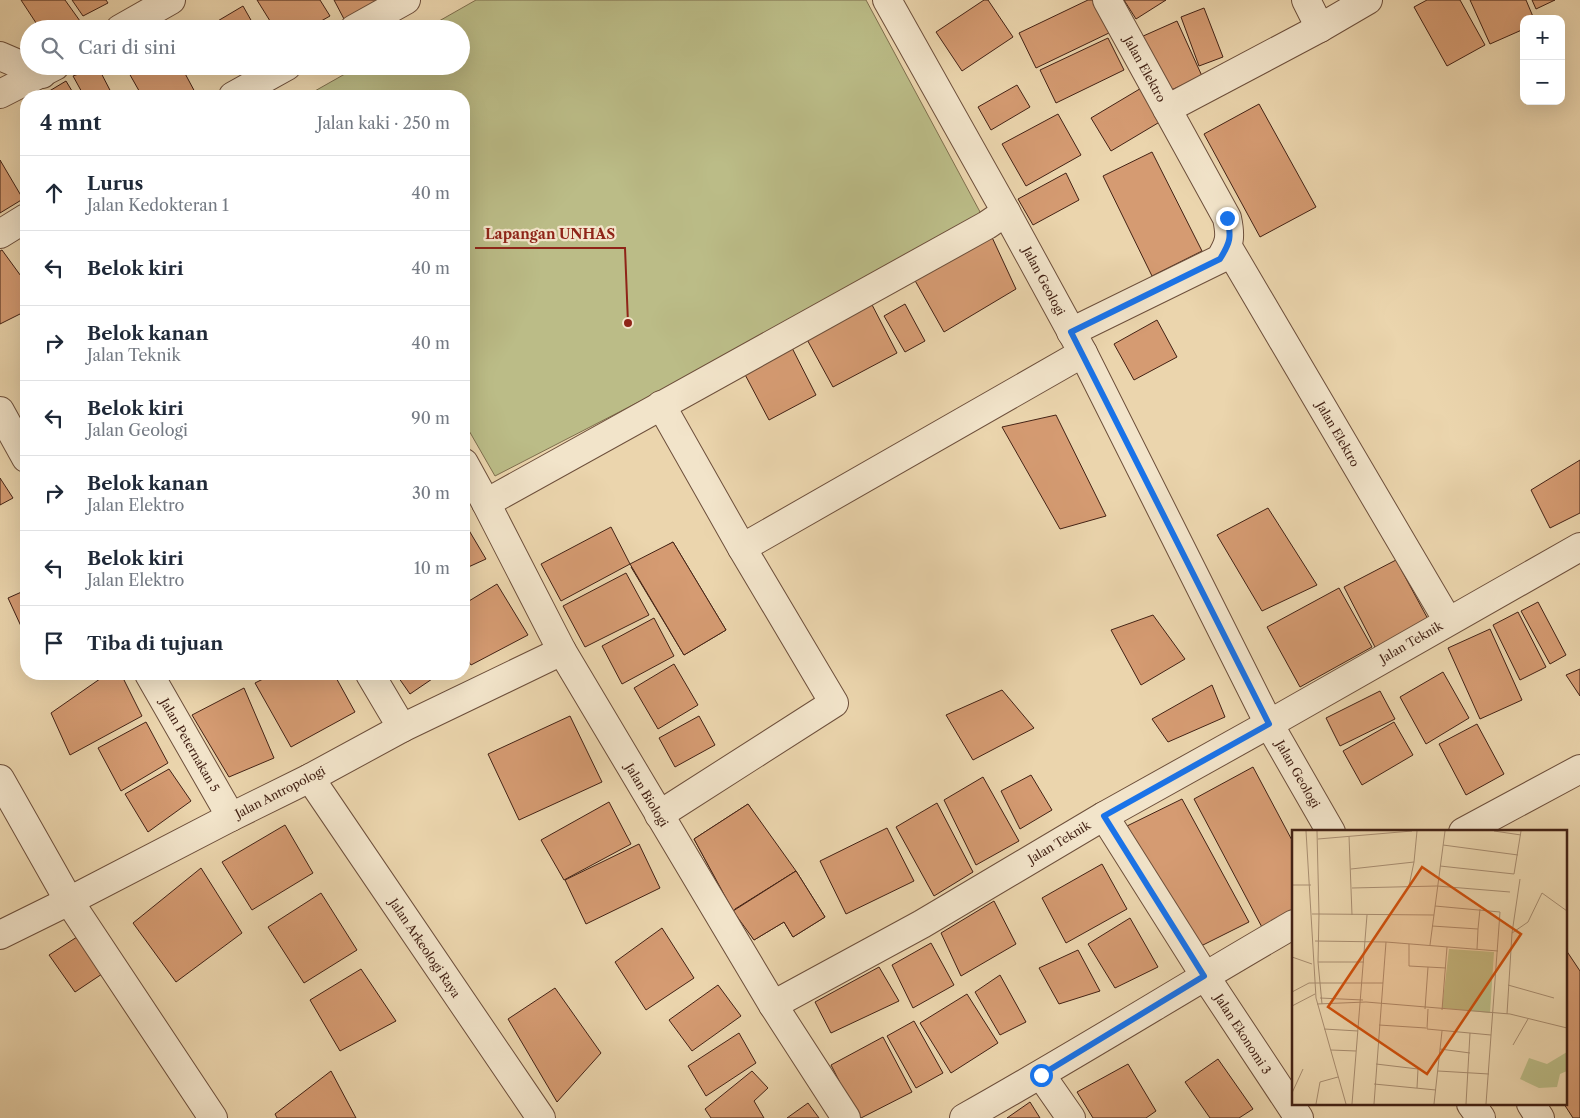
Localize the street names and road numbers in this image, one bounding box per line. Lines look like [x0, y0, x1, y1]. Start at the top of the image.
street label: Jalan Elektro [1120, 32, 1169, 105]
street label: Jalan Geologi [1019, 242, 1069, 318]
street label: Jalan Elektro [1312, 397, 1363, 469]
street label: Jalan Teknik [1375, 617, 1446, 667]
street label: Jalan Peternakan 5 [156, 694, 223, 794]
street label: Jalan Geologi [1272, 736, 1324, 811]
street label: Jalan Biologi [621, 759, 672, 830]
street label: Jalan Antropologi [231, 763, 328, 822]
street label: Jalan Teknik [1023, 817, 1094, 868]
street label: Jalan Arkeologi Raya [385, 894, 464, 1001]
street label: Jalan Ekonomi 3 [1210, 989, 1275, 1077]

